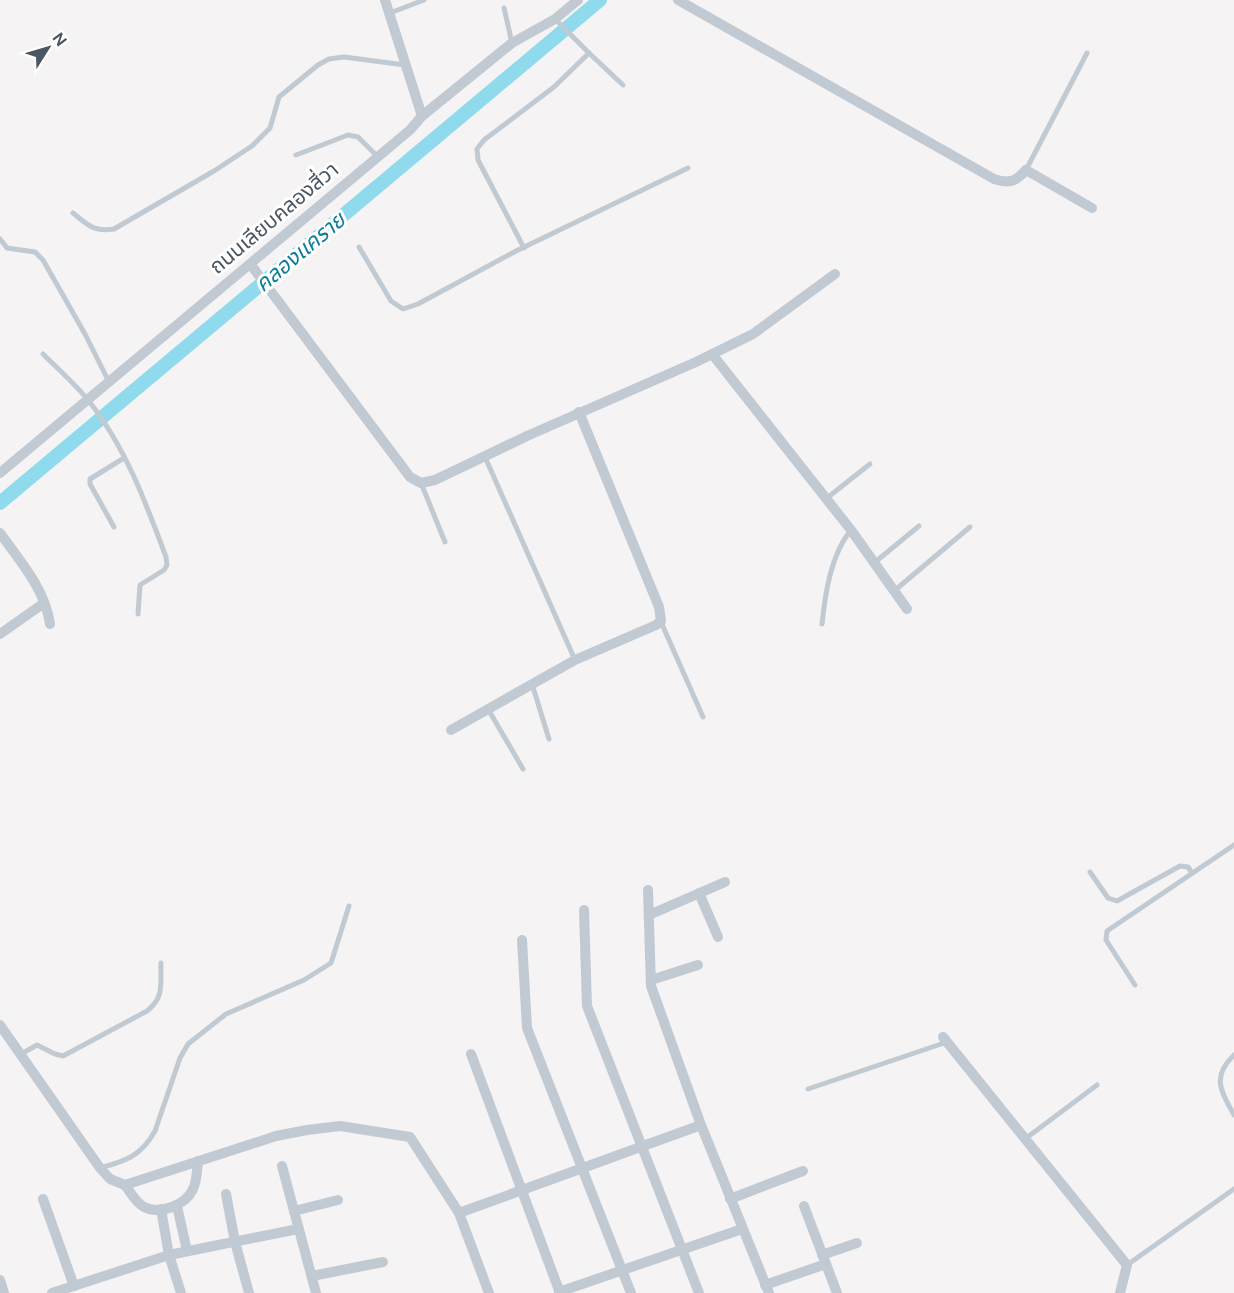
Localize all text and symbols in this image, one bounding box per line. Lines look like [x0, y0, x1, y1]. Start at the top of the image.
north arrow [18, 18, 78, 78]
text: N [48, 28, 71, 50]
street label: ถนนเลียบคลองสี่วา [203, 155, 345, 280]
water label: คลองเเคราย [249, 204, 353, 298]

